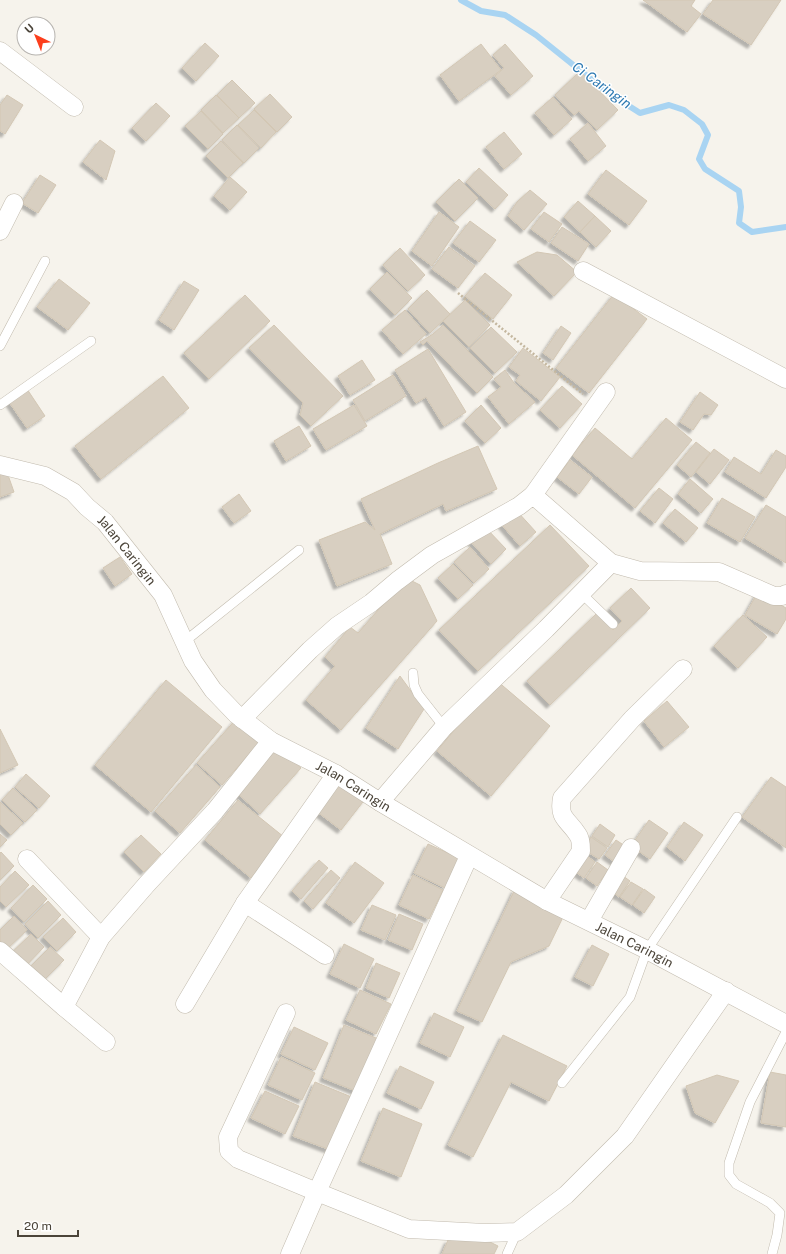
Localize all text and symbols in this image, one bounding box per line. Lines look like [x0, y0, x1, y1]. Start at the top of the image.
north arrow [16, 16, 56, 56]
text: U [22, 22, 36, 36]
water label: Ci Caringin [569, 58, 635, 112]
street label: Jalan Caringin [95, 512, 159, 588]
street label: Jalan Caringin [313, 758, 393, 815]
street label: Jalan Caringin [593, 919, 676, 971]
scale bar [18, 1212, 78, 1238]
text: 20 m [24, 1219, 52, 1233]

